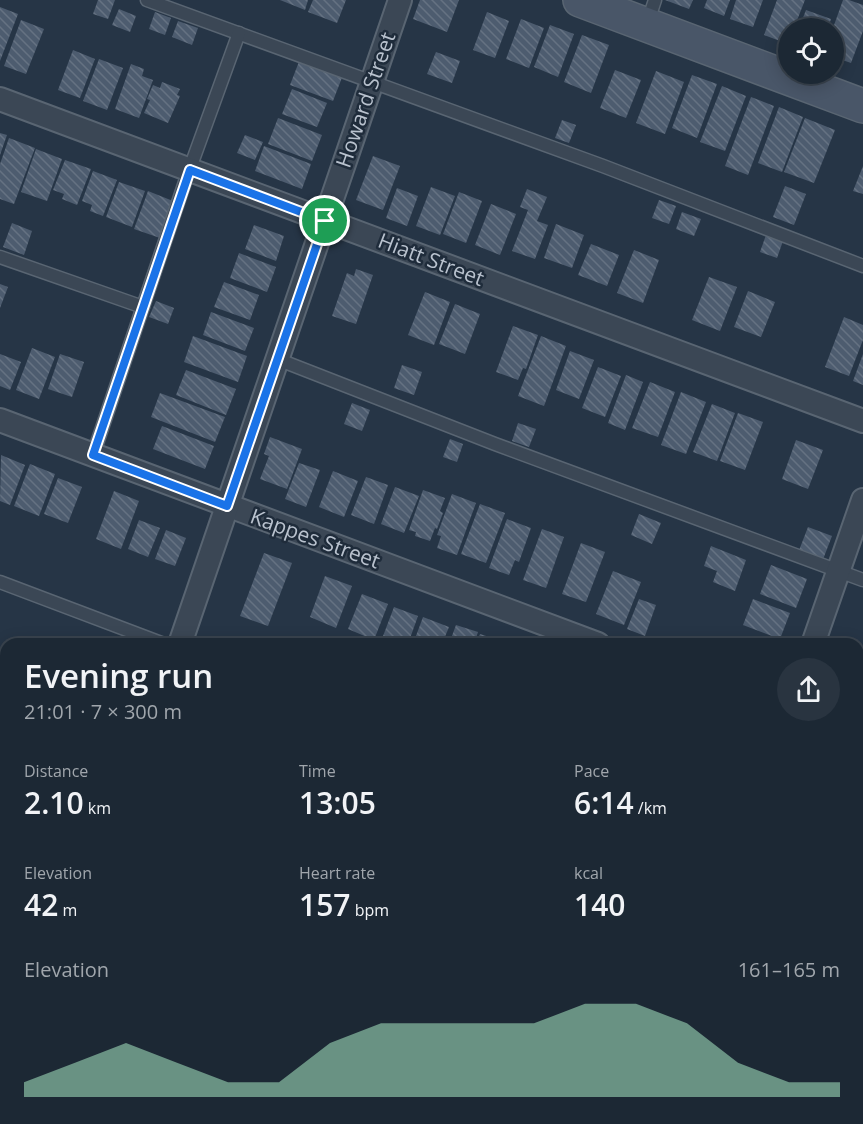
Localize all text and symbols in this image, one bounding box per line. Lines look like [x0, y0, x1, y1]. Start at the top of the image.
map controls [778, 18, 844, 84]
button: locate [778, 18, 844, 84]
street label: Howard Street [329, 28, 401, 171]
pin [299, 195, 350, 246]
icon: arrive [308, 204, 341, 237]
street label: Hiatt Street [374, 226, 488, 292]
street label: Kappes Street [247, 502, 384, 574]
text: Evening run [24, 653, 213, 698]
button: share [777, 658, 840, 721]
text: 21:01 · 7 × 300 m [24, 698, 182, 725]
text: Distance [24, 760, 88, 782]
text: Time [299, 760, 336, 782]
text: Pace [574, 760, 609, 782]
text: 2.10 [24, 782, 84, 823]
text: 13:05 [299, 782, 376, 823]
text: 6:14 [574, 782, 634, 823]
text: km [84, 797, 111, 819]
text: /km [634, 797, 667, 819]
text: Elevation [24, 862, 92, 884]
text: Heart rate [299, 862, 375, 884]
text: kcal [574, 862, 603, 884]
text: 42 [24, 884, 58, 925]
text: 157 [299, 884, 350, 925]
text: 140 [574, 884, 625, 925]
text: m [58, 899, 77, 921]
text: bpm [350, 899, 389, 921]
text: Elevation [24, 956, 109, 983]
text: 161–165 m [738, 956, 840, 983]

